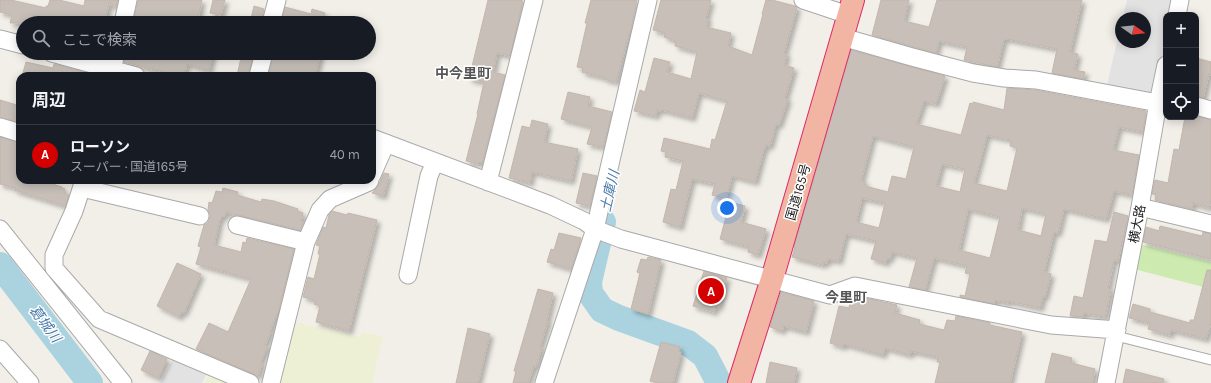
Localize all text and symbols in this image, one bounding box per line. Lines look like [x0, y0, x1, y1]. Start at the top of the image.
north arrow [1115, 12, 1151, 48]
map controls [1163, 12, 1199, 120]
button: + [1163, 12, 1199, 48]
search box [16, 16, 376, 60]
icon: search [30, 27, 52, 49]
text: ここで検索 [62, 31, 137, 49]
button: − [1163, 48, 1199, 84]
district label: 中今里町 [435, 65, 491, 82]
button: locate [1163, 84, 1199, 120]
text: 周辺 [32, 90, 66, 110]
text: ローソン [70, 138, 130, 156]
text: A [41, 147, 49, 162]
text: 40 m [330, 147, 360, 162]
text: スーパー · 国道165号 [70, 159, 188, 174]
street label: 国道165号 [783, 162, 813, 222]
water label: 土庫川 [597, 167, 623, 213]
your location [717, 198, 737, 218]
street label: 横大路 [1126, 203, 1148, 245]
pin: A [698, 276, 724, 306]
district label: 今里町 [825, 289, 867, 306]
water label: 葛城川 [26, 302, 66, 347]

